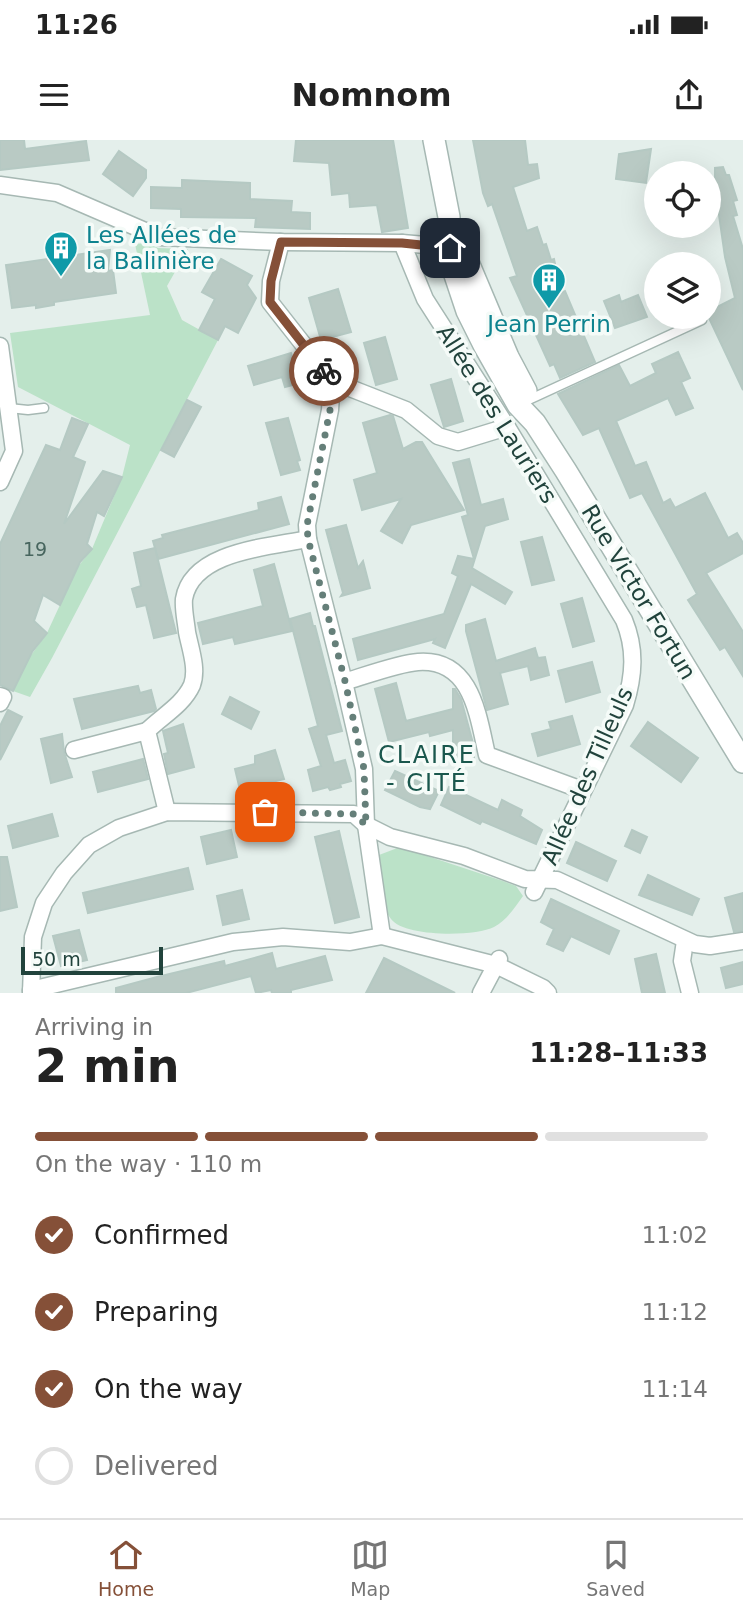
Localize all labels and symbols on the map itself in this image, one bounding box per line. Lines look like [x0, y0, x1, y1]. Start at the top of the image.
pin [420, 218, 480, 278]
place label: Les Allées de la Balinière [86, 222, 237, 274]
building icon: Les Allées de la Balinière [42, 229, 80, 278]
building icon: Jean Perrin [530, 261, 568, 310]
place label: Jean Perrin [485, 311, 611, 337]
street label: Allée des Lauriers [432, 320, 562, 508]
courier [289, 336, 359, 406]
street label: Rue Victor Fortun [577, 500, 701, 684]
house number: 19 [23, 538, 47, 560]
street label: Allée des Tilleuls [536, 683, 638, 869]
district label: CLAIRE - CITÉ [378, 741, 476, 797]
pin [235, 782, 295, 842]
scale bar [21, 944, 163, 976]

